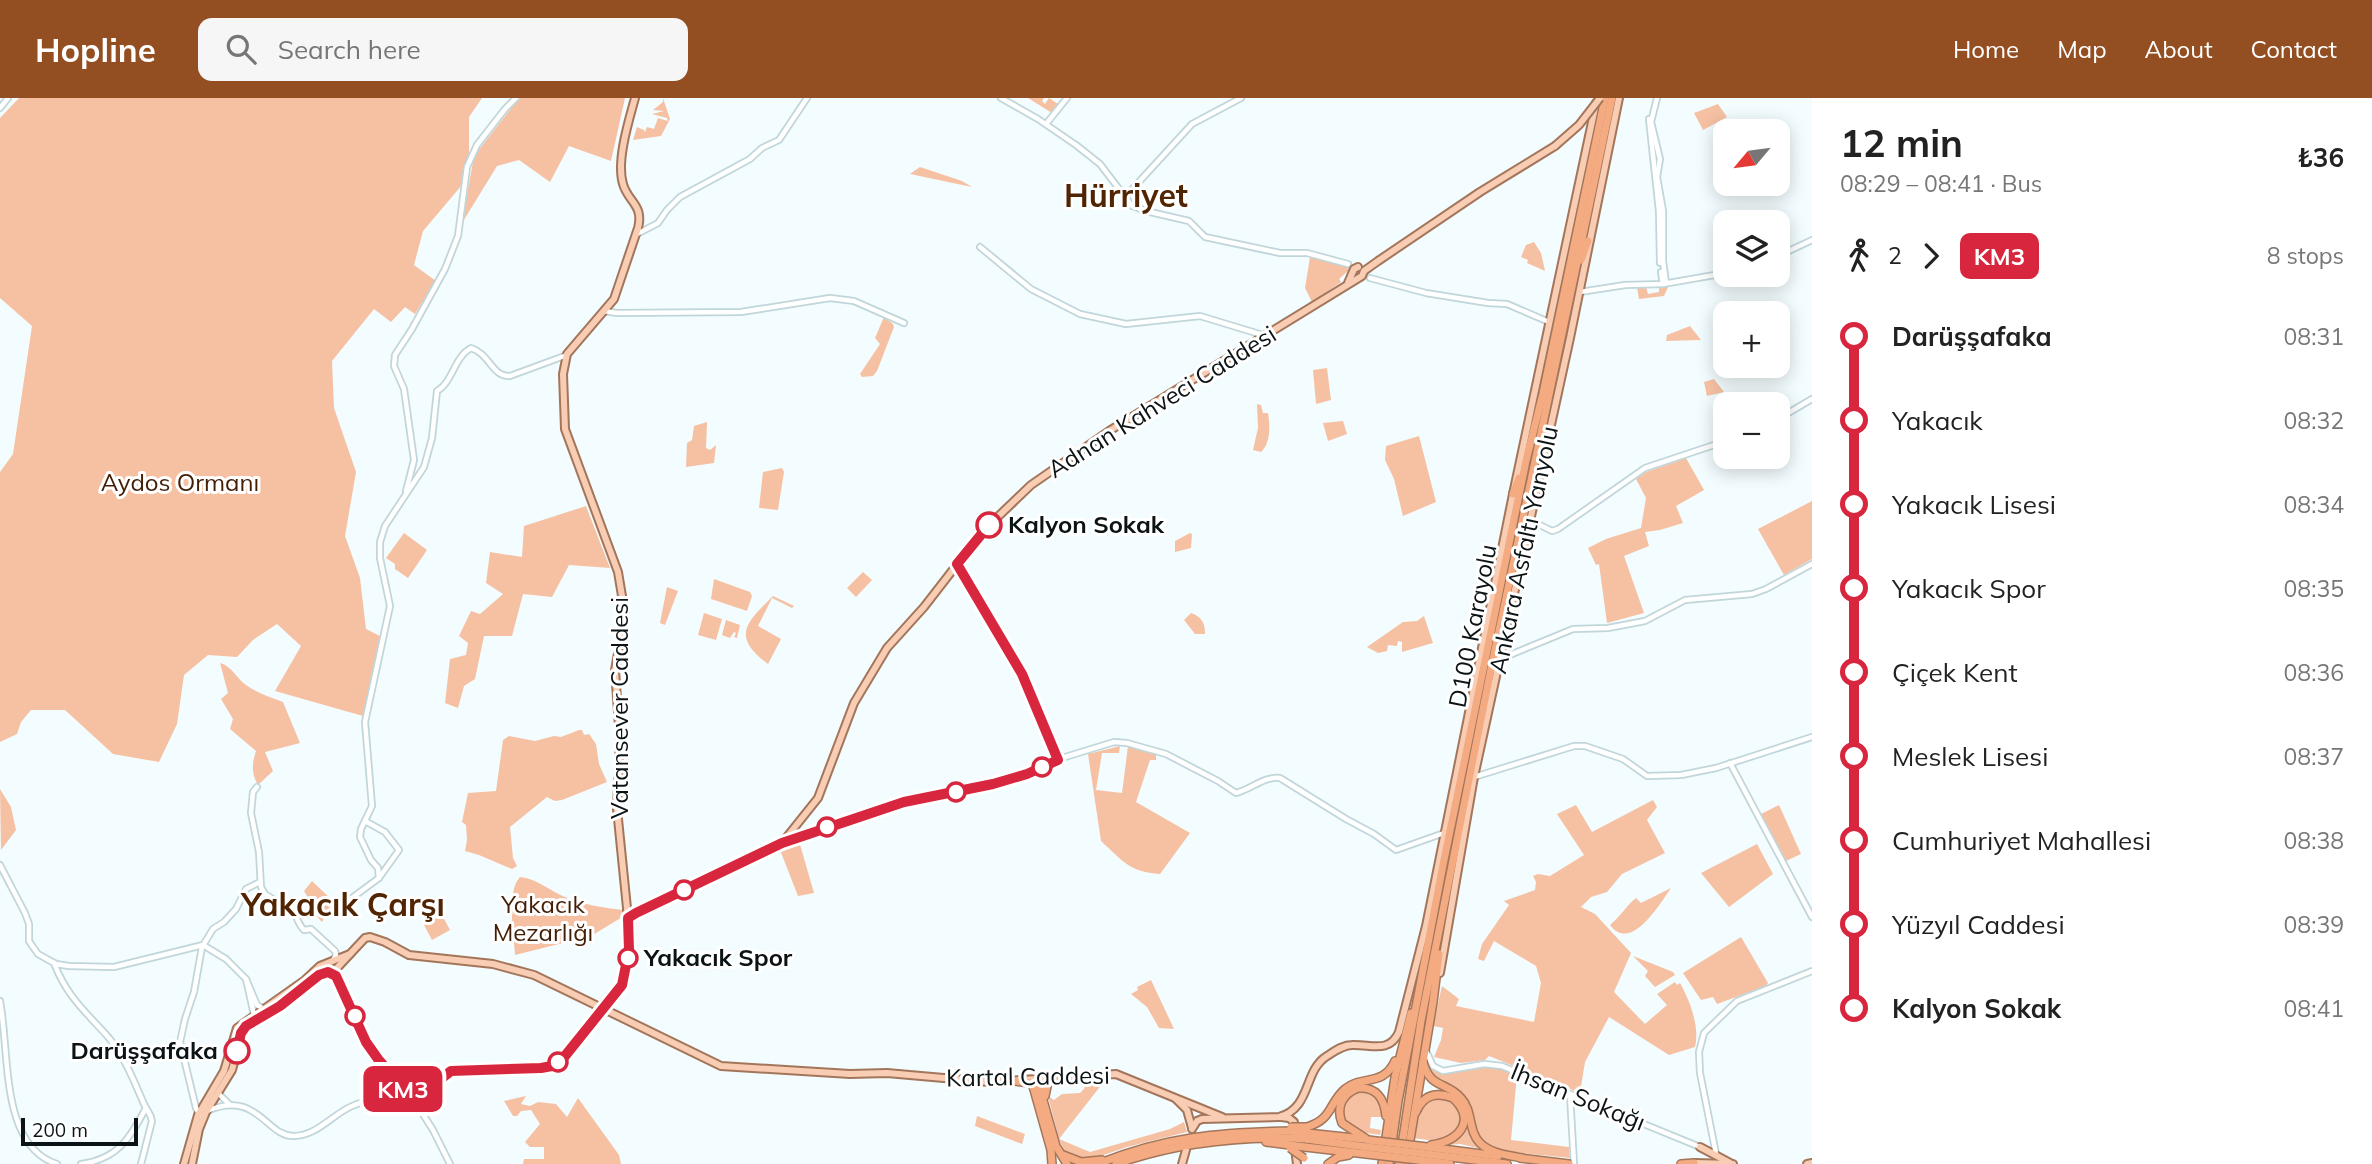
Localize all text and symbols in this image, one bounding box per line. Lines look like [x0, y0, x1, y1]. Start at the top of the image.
search box [198, 18, 688, 81]
text: Hopline [35, 29, 156, 70]
icon: search [222, 30, 260, 68]
text: Search here [278, 33, 421, 66]
text: Home [1953, 34, 2019, 64]
text: Map [2057, 34, 2107, 64]
text: About [2145, 34, 2213, 64]
text: Contact [2251, 34, 2337, 64]
north arrow [1713, 119, 1790, 196]
map controls [1713, 119, 1790, 469]
text: 12 min [1840, 119, 1963, 167]
text: ₺36 [2297, 141, 2344, 174]
text: 08:29 – 08:41 · Bus [1840, 169, 2042, 198]
district label: Hürriyet [1064, 175, 1188, 215]
button: layers [1713, 210, 1790, 287]
icon: walk [1840, 237, 1878, 275]
icon: forward [1912, 237, 1950, 275]
text: 2 [1888, 241, 1902, 270]
text: KM3 [1974, 241, 2025, 271]
text: 8 stops [2267, 241, 2344, 270]
button: + [1713, 301, 1790, 378]
street label: Adnan Kahveci Caddesi [1042, 319, 1281, 484]
text: Darüşşafaka [1892, 320, 2052, 353]
text: 08:31 [2284, 322, 2344, 351]
button: − [1713, 392, 1790, 469]
text: Yakacık [1892, 404, 1983, 437]
text: 08:32 [2284, 406, 2344, 435]
street label: Ankara Asfaltı Yanyolu [1482, 423, 1564, 676]
park label: Aydos Ormanı [101, 467, 259, 497]
text: Yakacık Lisesi [1892, 488, 2056, 521]
text: 08:34 [2284, 490, 2344, 519]
place label: Kalyon Sokak [1008, 509, 1165, 539]
marker: Kalyon Sokak [976, 512, 1002, 538]
street label: D100 Karayolu [1441, 542, 1503, 710]
text: Yakacık Spor [1892, 572, 2046, 605]
text: 08:35 [2284, 574, 2344, 603]
street label: Vatansever Caddesi [604, 597, 634, 819]
text: Çi̇çek Kent [1892, 656, 2018, 689]
text: 08:36 [2284, 658, 2344, 687]
text: Meslek Lisesi [1892, 740, 2048, 773]
text: 08:37 [2284, 742, 2344, 771]
unlabelled marker [1032, 757, 1052, 777]
unlabelled marker [946, 782, 966, 802]
unlabelled marker [817, 817, 837, 837]
text: Cumhuriyet Mahallesi [1892, 824, 2151, 857]
text: 08:38 [2284, 826, 2344, 855]
unlabelled marker [674, 880, 694, 900]
district label: Yakacık Çarşı [240, 884, 445, 924]
park label: Yakacık Mezarlığı [493, 889, 593, 947]
text: Yüzyıl Caddesi [1892, 908, 2065, 941]
text: 08:39 [2284, 910, 2344, 939]
place label: Yakacık Spor [643, 942, 793, 972]
marker: Yakacık Spor [618, 948, 638, 968]
text: Kalyon Sokak [1892, 992, 2061, 1025]
text: 08:41 [2284, 994, 2344, 1023]
unlabelled marker [345, 1006, 365, 1026]
place label: Darüşşafaka [71, 1035, 218, 1065]
marker: Darüşşafaka [224, 1038, 250, 1064]
unlabelled marker [548, 1052, 568, 1072]
street label: İhsan Sokağı [1507, 1055, 1650, 1137]
street label: Kartal Caddesi [946, 1060, 1110, 1092]
line badge: KM3 [363, 1066, 443, 1112]
text: KM3 [377, 1074, 429, 1104]
scale bar [21, 1115, 138, 1147]
text: 200 m [32, 1118, 88, 1142]

